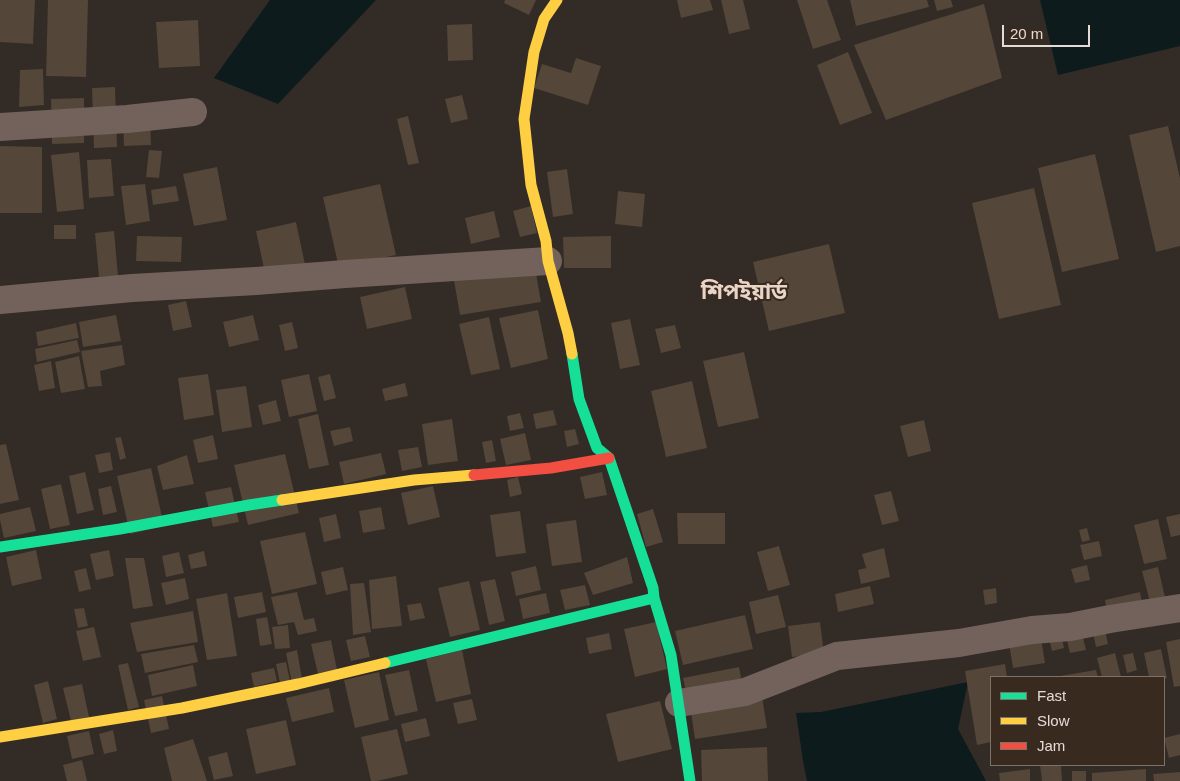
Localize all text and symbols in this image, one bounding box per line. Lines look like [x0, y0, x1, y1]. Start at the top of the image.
scale bar [1005, 15, 1092, 47]
text: 20 m [1010, 25, 1043, 42]
district label: শিপইয়ার্ড [701, 280, 787, 306]
legend [990, 676, 1165, 766]
text: Fast [1037, 687, 1066, 704]
text: Slow [1037, 712, 1070, 729]
text: Jam [1037, 737, 1065, 754]

